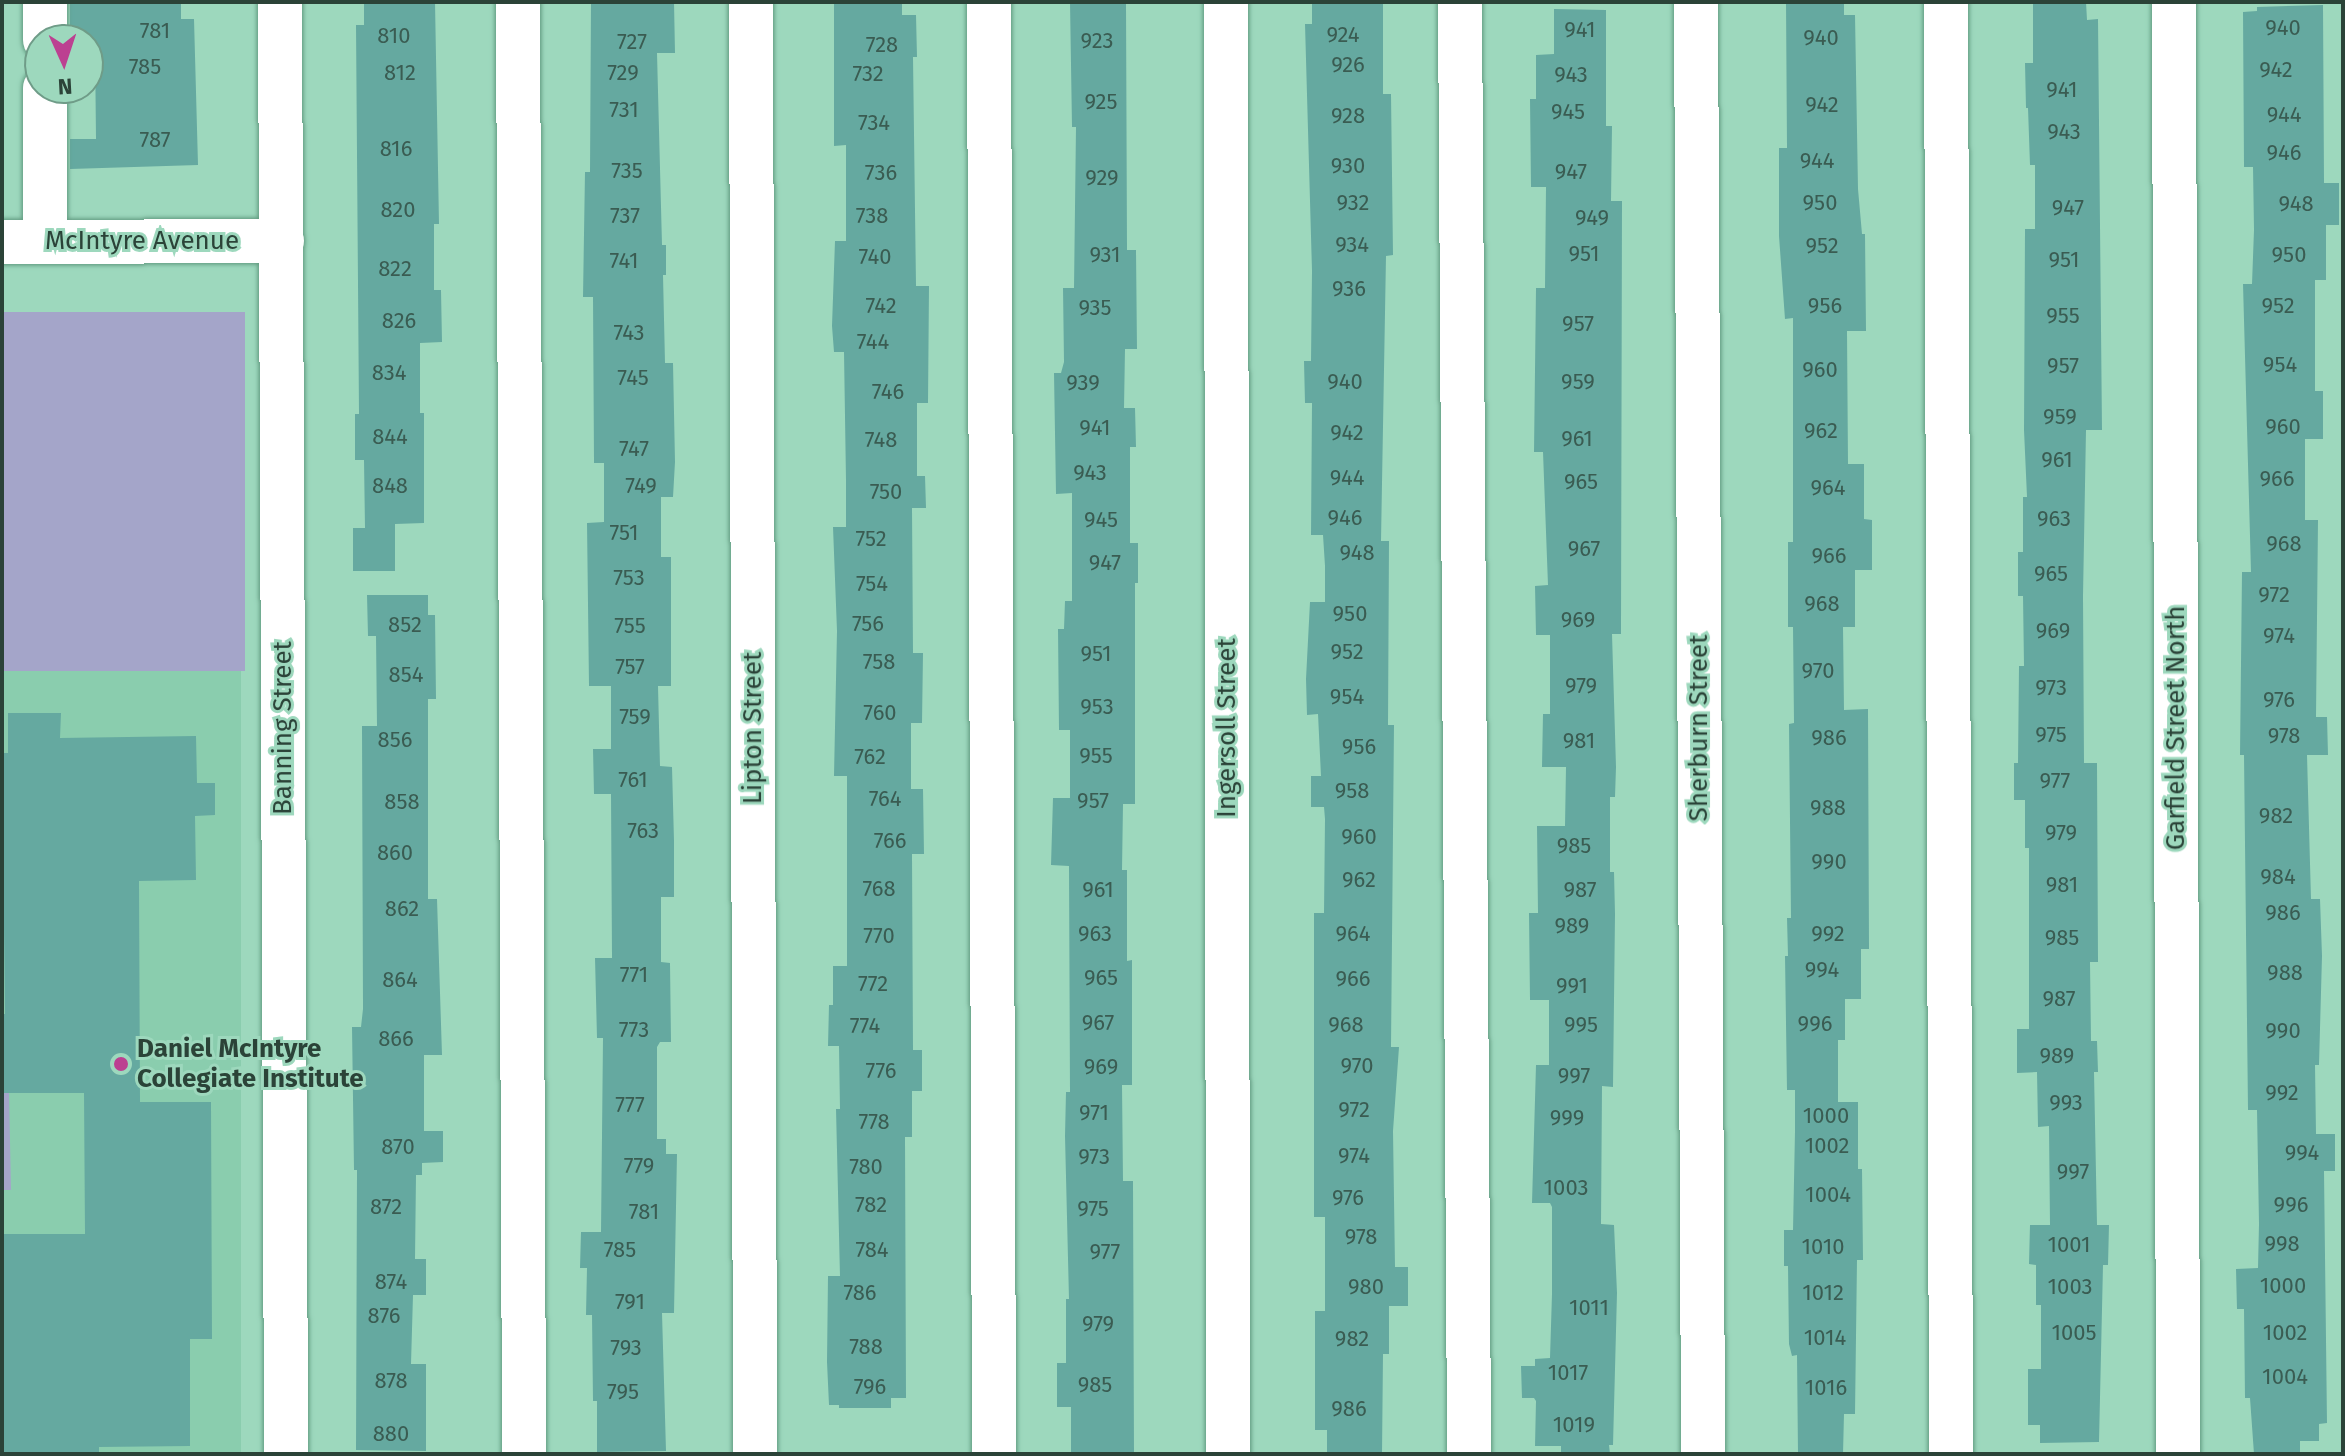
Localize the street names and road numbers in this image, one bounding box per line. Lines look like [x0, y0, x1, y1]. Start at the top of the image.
street label: McIntyre Avenue [45, 225, 239, 257]
street label: Garfield Street North [2160, 606, 2192, 850]
street label: Sherburn Street [1683, 635, 1715, 821]
street label: Ingersoll Street [1211, 638, 1243, 818]
street label: Banning Street [267, 641, 299, 815]
street label: Lipton Street [737, 652, 769, 804]

